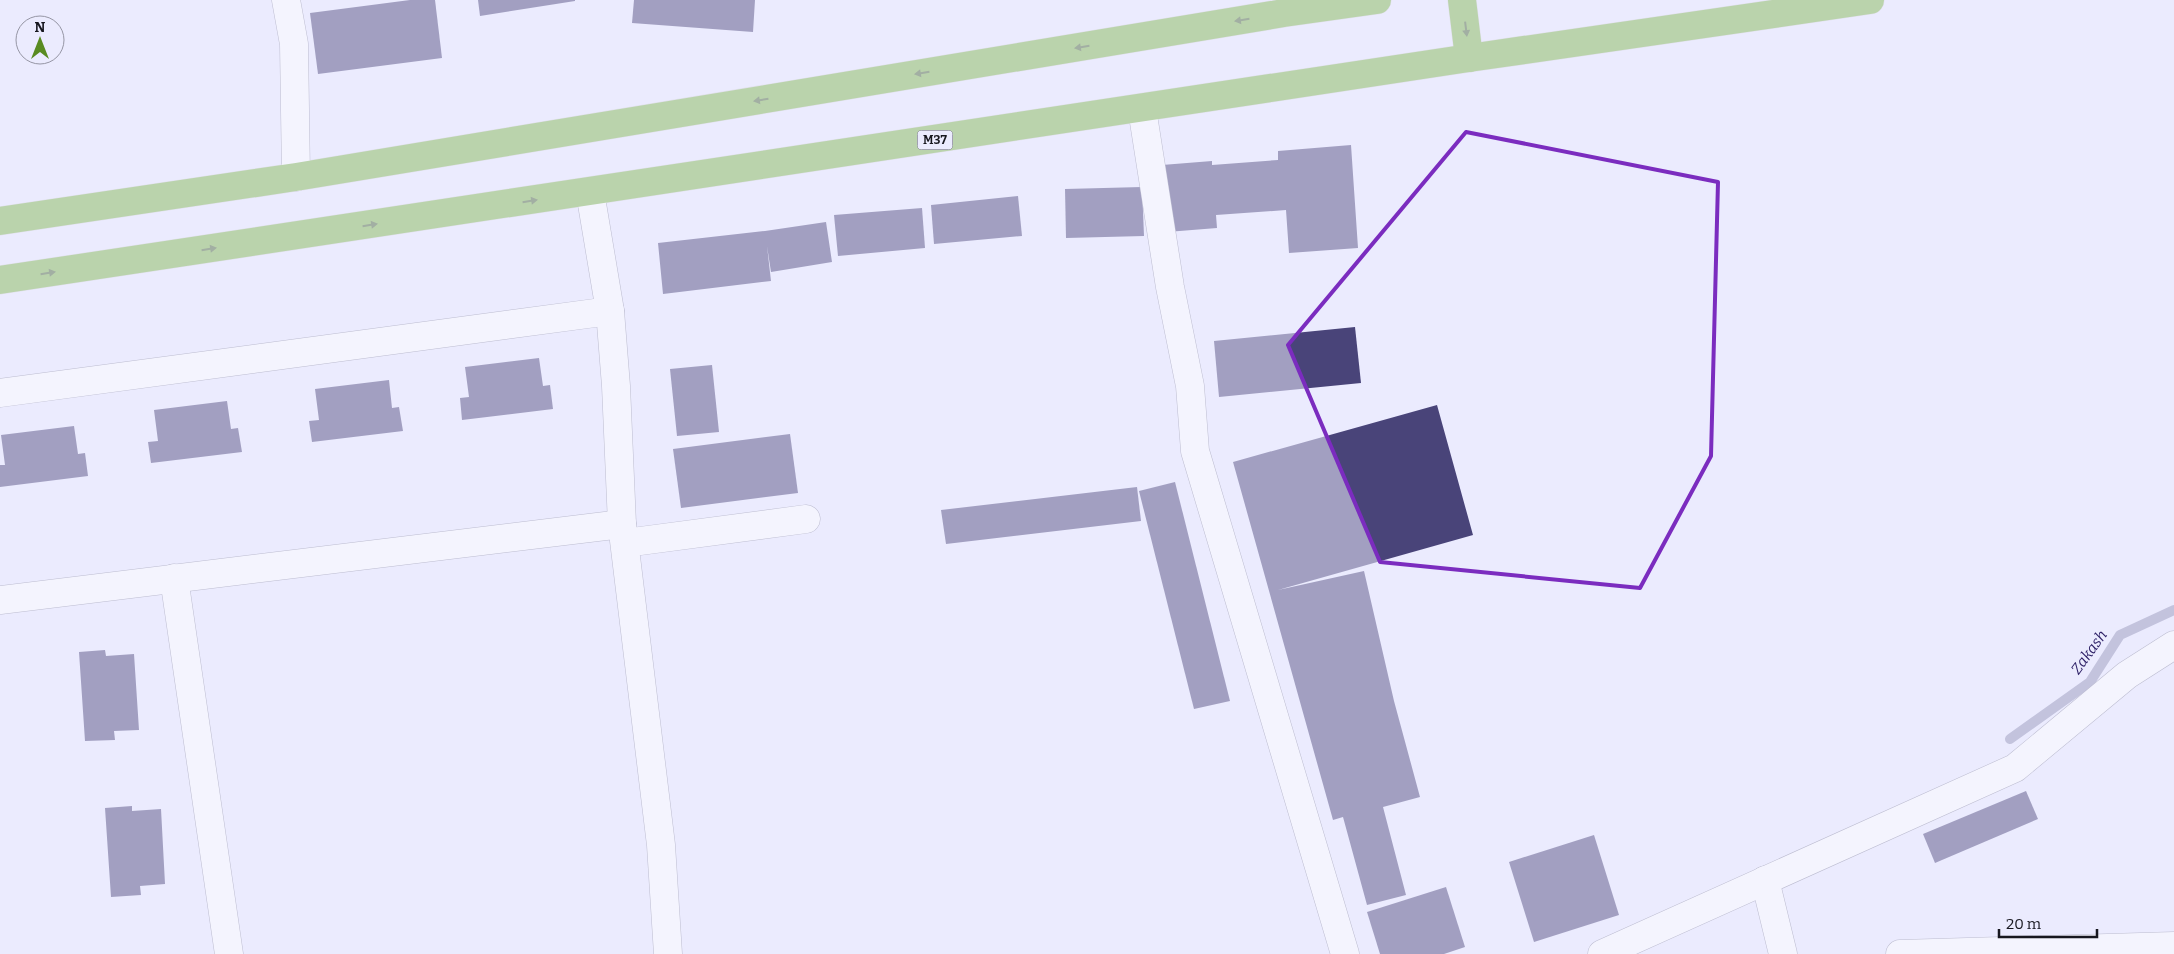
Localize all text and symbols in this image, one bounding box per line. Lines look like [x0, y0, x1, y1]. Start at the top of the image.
north arrow [15, 15, 65, 65]
one-way arrow [1234, 16, 1250, 24]
text: N [35, 19, 46, 36]
one-way arrow [1462, 21, 1470, 37]
one-way arrow [1074, 43, 1090, 51]
one-way arrow [913, 70, 929, 78]
one-way arrow [753, 96, 769, 104]
road number: M37 [918, 130, 952, 150]
one-way arrow [523, 196, 539, 204]
one-way arrow [362, 220, 378, 228]
one-way arrow [201, 244, 217, 252]
one-way arrow [41, 268, 57, 276]
water label: Zakash [2067, 626, 2111, 677]
scale bar [1999, 906, 2096, 938]
text: 20 m [2006, 915, 2042, 933]

